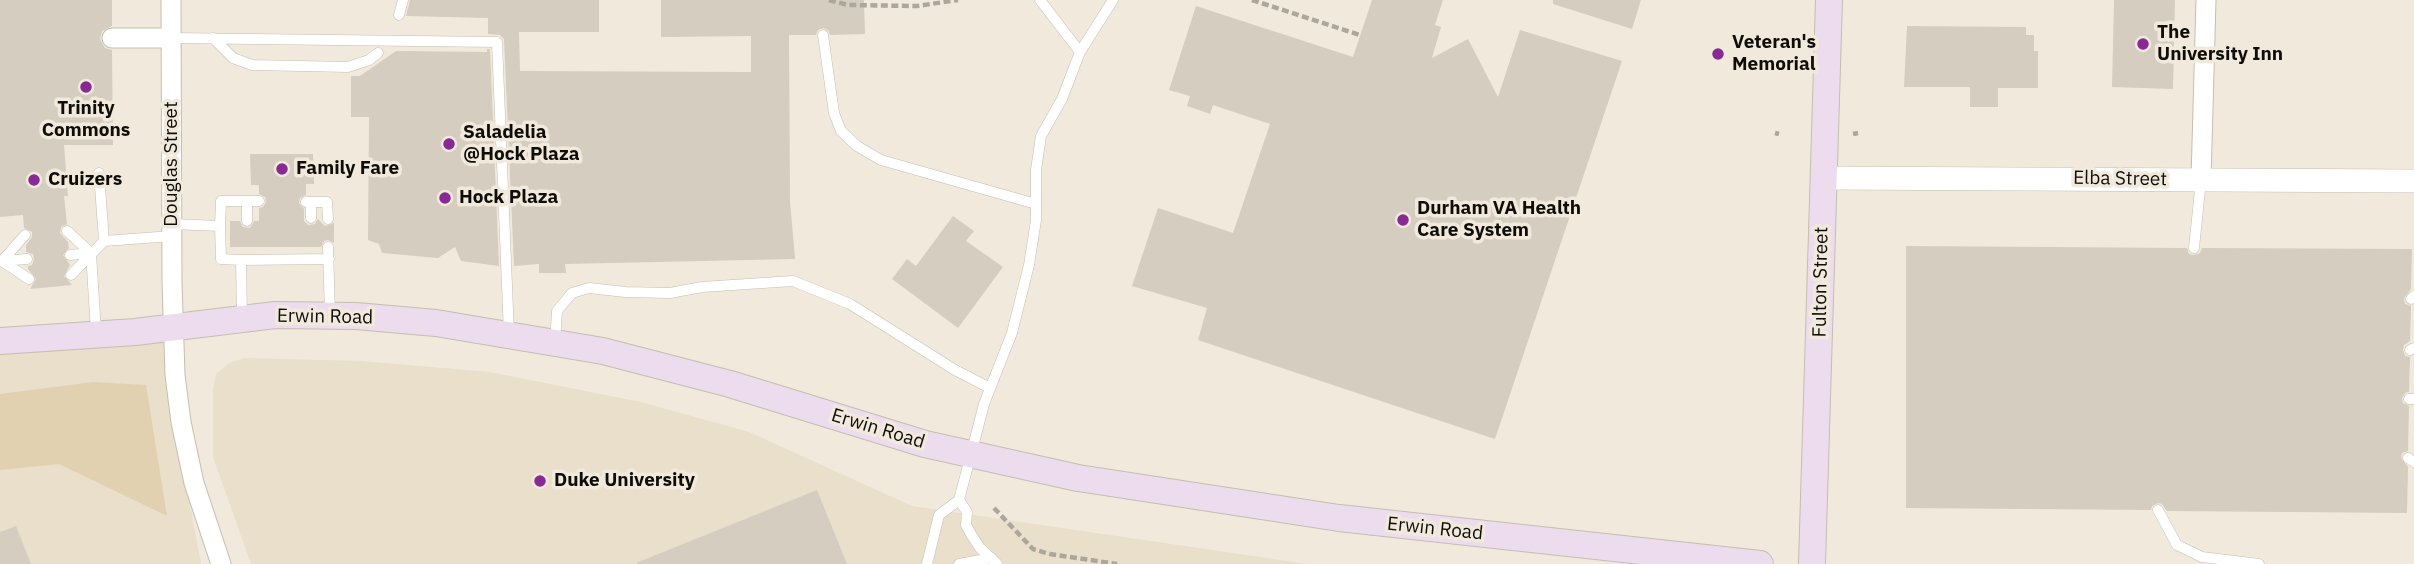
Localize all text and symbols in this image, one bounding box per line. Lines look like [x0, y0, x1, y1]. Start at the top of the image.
place label: The University Inn [2157, 22, 2283, 66]
place label: Veteran's Memorial [1732, 32, 1816, 76]
marker: The University Inn [2135, 36, 2151, 52]
marker: Veteran's Memorial [1710, 46, 1726, 62]
marker: Trinity Commons [78, 79, 94, 95]
place label: Trinity Commons [42, 98, 130, 142]
street label: Douglas Street [161, 101, 183, 227]
place label: Saladelia @Hock Plaza [463, 122, 580, 166]
marker: Saladelia @Hock Plaza [441, 136, 457, 152]
place label: Family Fare [296, 158, 399, 180]
marker: Family Fare [274, 161, 290, 177]
street label: Elba Street [2073, 167, 2167, 191]
place label: Cruizers [48, 169, 122, 191]
marker: Cruizers [26, 172, 42, 188]
place label: Hock Plaza [459, 187, 558, 209]
marker: Hock Plaza [437, 190, 453, 206]
place label: Durham VA Health Care System [1417, 198, 1581, 242]
marker: Durham VA Health Care System [1395, 212, 1411, 228]
street label: Fulton Street [1809, 226, 1833, 338]
street label: Erwin Road [277, 305, 373, 329]
street label: Erwin Road [829, 404, 927, 454]
place label: Duke University [554, 470, 695, 492]
marker: Duke University [532, 473, 548, 489]
street label: Erwin Road [1386, 513, 1484, 545]

